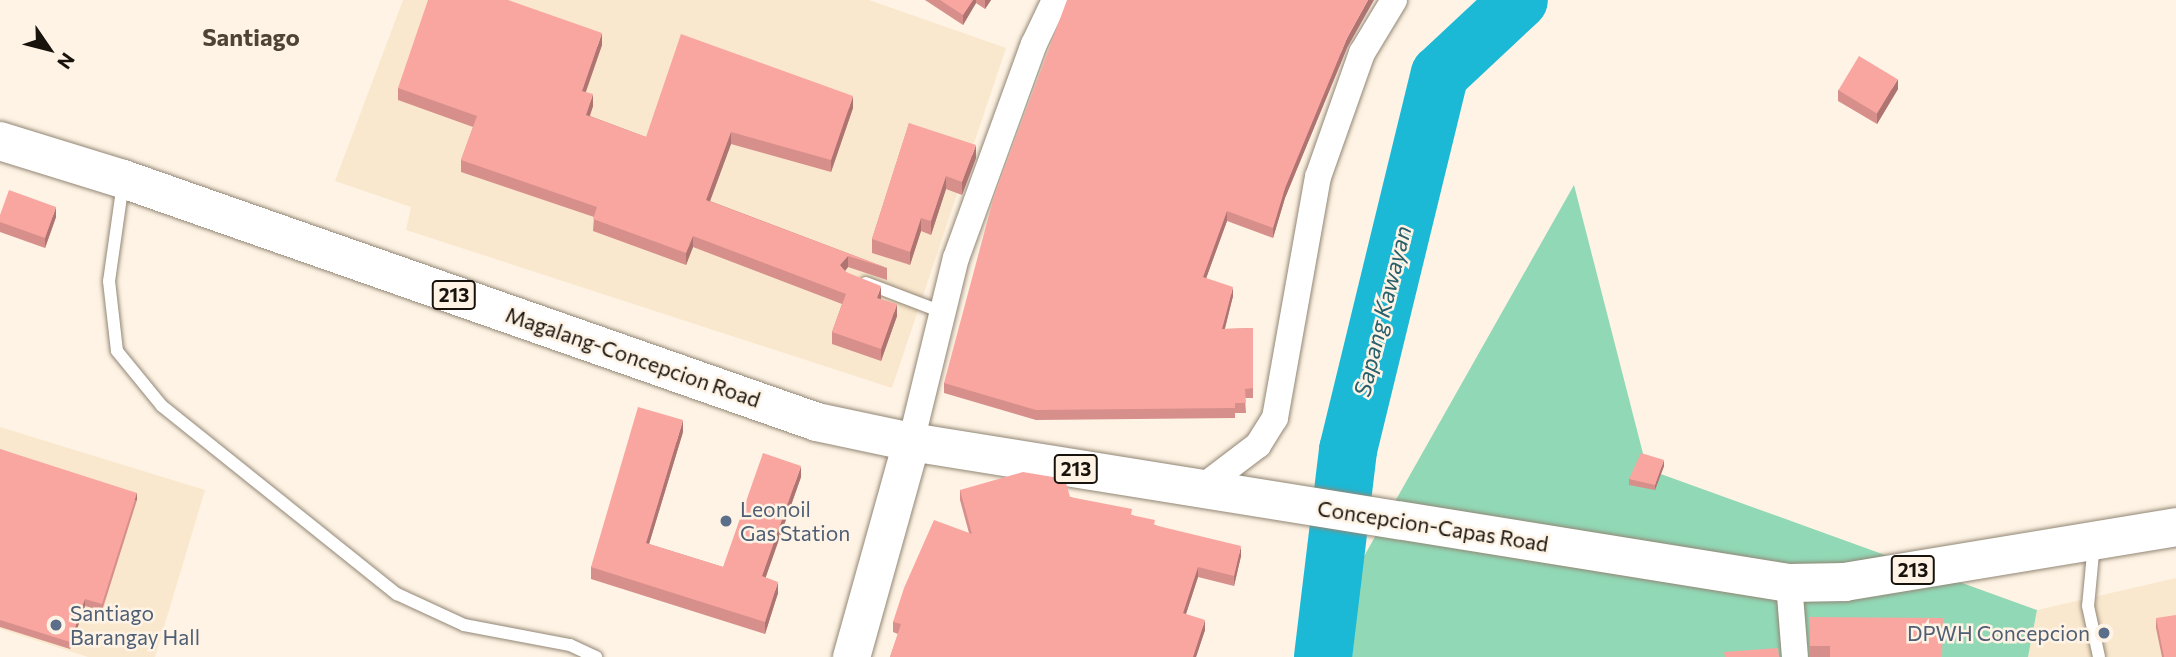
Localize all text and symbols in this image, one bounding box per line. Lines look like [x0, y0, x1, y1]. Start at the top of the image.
north arrow [14, 14, 84, 84]
district label: Santiago [202, 23, 300, 51]
text: N [53, 49, 80, 74]
water label: Sapang Kawayan [1347, 223, 1417, 399]
road number: 213 [431, 280, 477, 310]
street label: Magalang-Concepcion Road [502, 302, 764, 412]
road number: 213 [1053, 454, 1099, 484]
street label: Concepcion-Capas Road [1316, 495, 1550, 557]
place label: Leonoil Gas Station [740, 496, 850, 546]
marker: Leonoil Gas Station [718, 513, 734, 529]
road number: 213 [1890, 554, 1936, 586]
place label: Santiago Barangay Hall [70, 600, 200, 650]
marker: Santiago Barangay Hall [48, 617, 64, 633]
place label: DPWH Concepcion [1907, 620, 2090, 646]
marker: DPWH Concepcion [2096, 625, 2112, 641]

